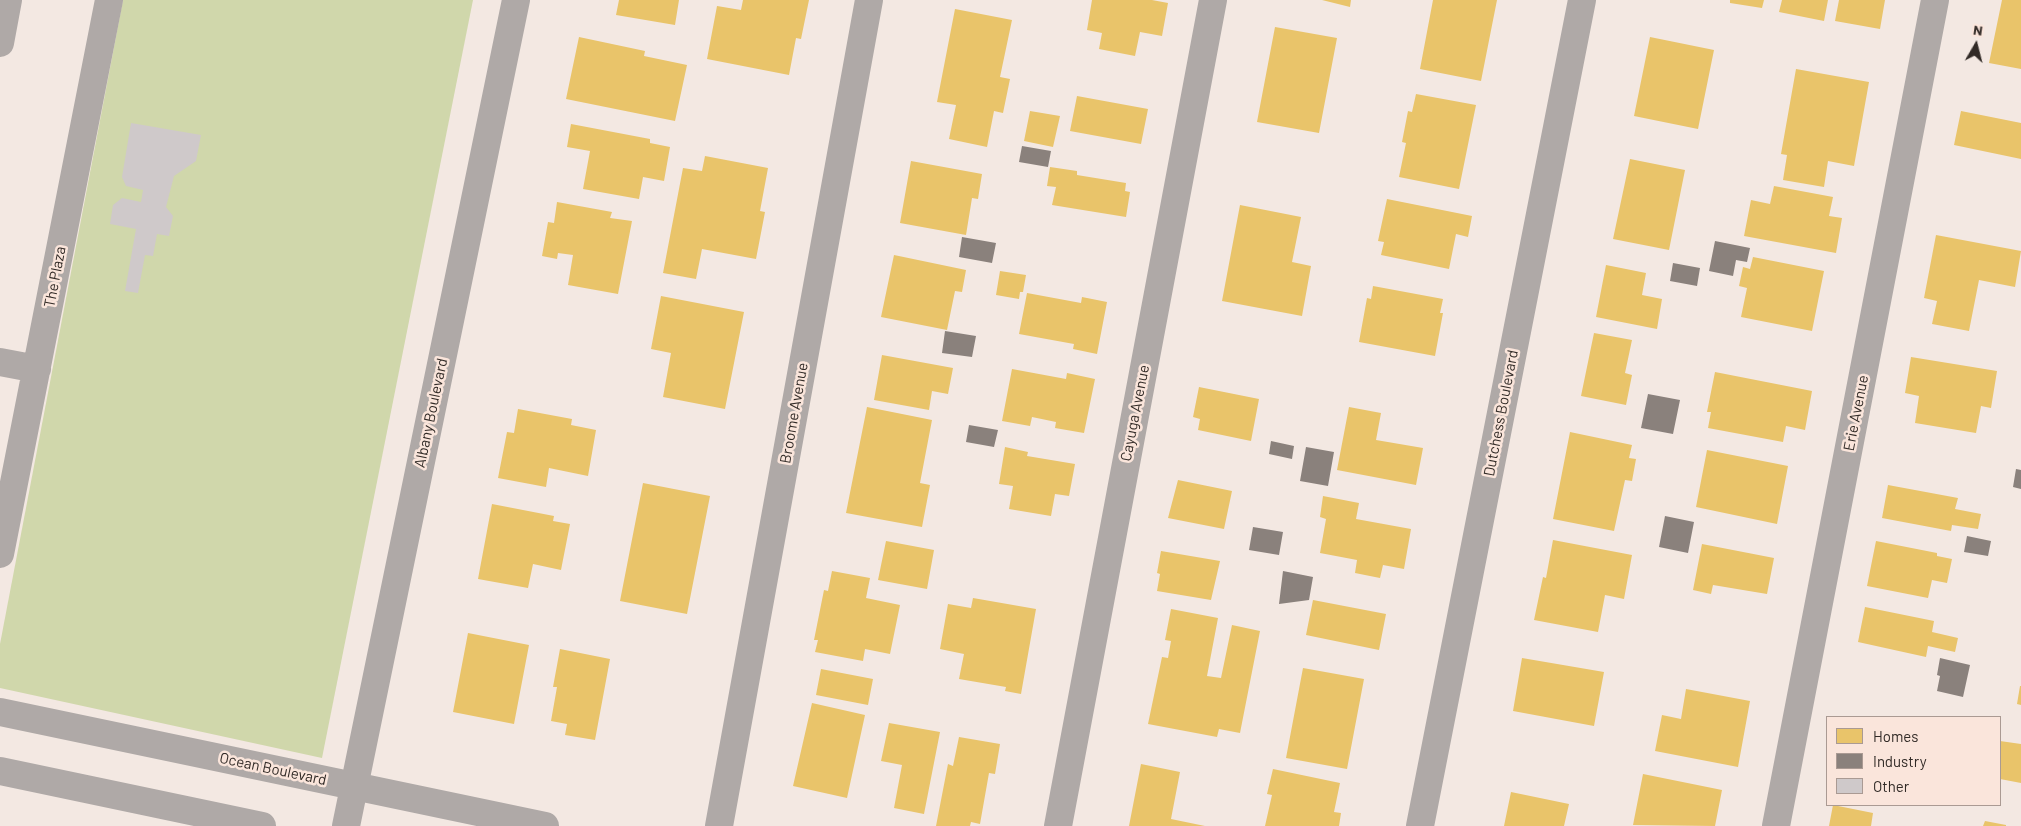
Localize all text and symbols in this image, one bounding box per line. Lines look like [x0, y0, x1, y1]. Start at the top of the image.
north arrow [1951, 20, 2001, 70]
text: N [1972, 21, 1984, 39]
street label: The Plaza [40, 245, 70, 309]
street label: Dutchess Boulevard [1480, 348, 1522, 478]
street label: Albany Boulevard [411, 357, 451, 469]
street label: Broome Avenue [776, 361, 812, 465]
street label: Cayuga Avenue [1117, 363, 1153, 463]
street label: Erie Avenue [1840, 373, 1872, 453]
legend [1826, 716, 2001, 806]
text: Homes [1873, 727, 1918, 745]
street label: Ocean Boulevard [218, 749, 328, 789]
text: Industry [1873, 752, 1927, 770]
text: Other [1873, 777, 1909, 795]

